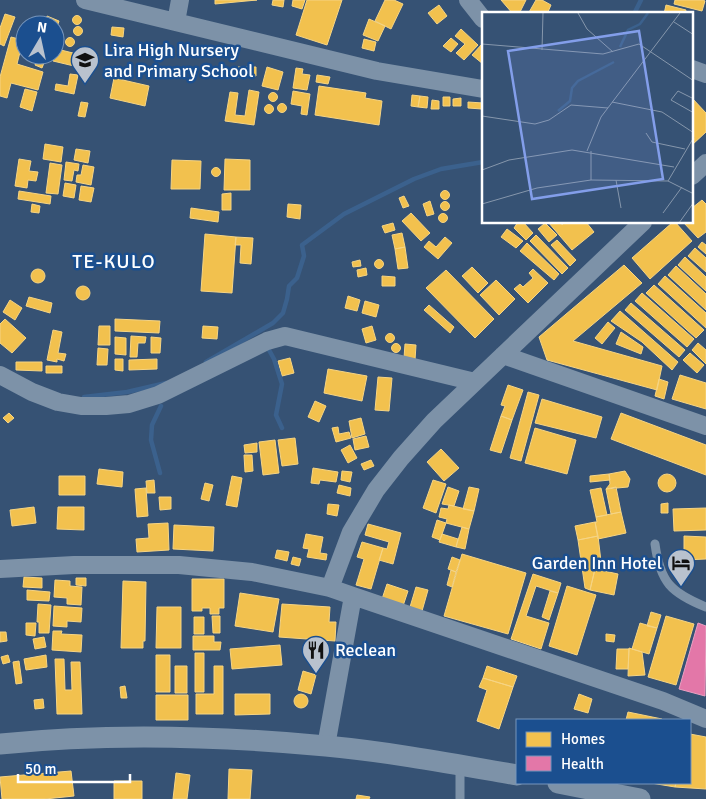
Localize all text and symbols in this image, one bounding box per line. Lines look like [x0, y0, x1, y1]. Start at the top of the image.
inset map [482, 12, 694, 224]
north arrow [15, 15, 65, 65]
text: N [36, 18, 48, 37]
place label: Lira High Nursery and Primary School [104, 39, 253, 82]
school or university icon: Lira High Nursery and Primary School [70, 45, 100, 84]
district label: TE-KULO [72, 249, 156, 274]
hotel icon: Garden Inn Hotel [666, 548, 696, 587]
place label: Garden Inn Hotel [532, 552, 662, 574]
restaurant icon: Reclean [301, 635, 331, 674]
place label: Reclean [335, 639, 396, 661]
legend [516, 719, 691, 784]
text: Homes [561, 730, 605, 748]
scale bar [18, 752, 130, 784]
text: Health [561, 755, 604, 773]
text: 50 m [25, 760, 56, 778]

